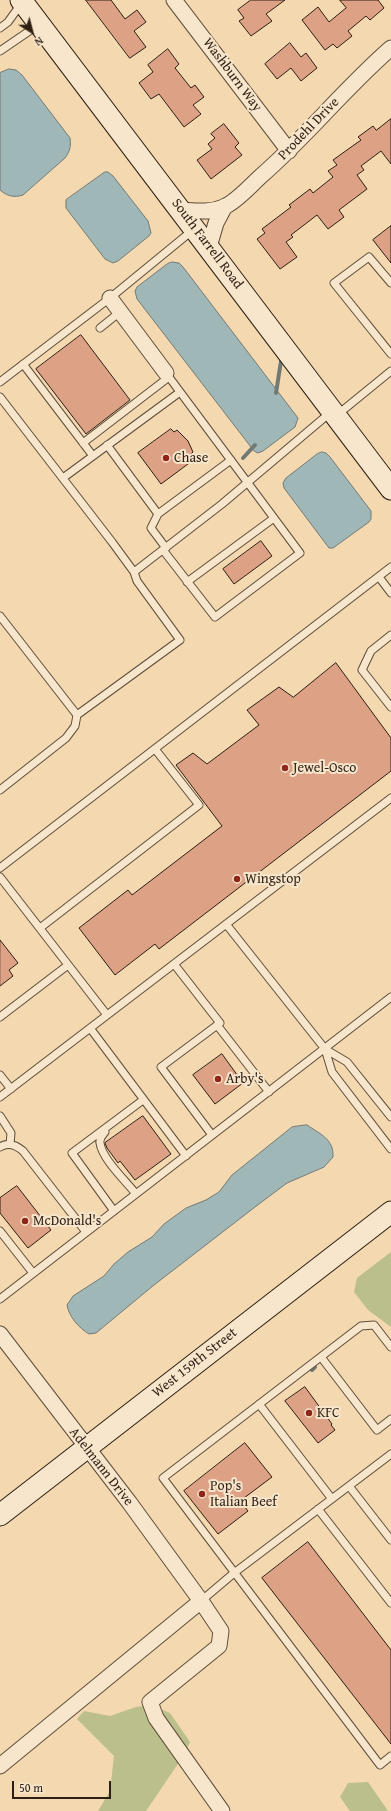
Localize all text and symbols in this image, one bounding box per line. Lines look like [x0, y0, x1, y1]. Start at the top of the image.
north arrow [12, 12, 52, 52]
text: N [31, 33, 47, 50]
street label: Washburn Way [199, 35, 265, 115]
street label: Prodehl Drive [275, 94, 343, 164]
street label: South Farrell Road [168, 196, 246, 292]
place label: Chase [174, 450, 208, 466]
marker: Chase [161, 453, 171, 463]
place label: Jewel-Osco [293, 760, 356, 776]
marker: Jewel-Osco [280, 763, 290, 773]
place label: Wingstop [245, 871, 301, 887]
marker: Wingstop [232, 874, 242, 884]
place label: Arby's [226, 1071, 264, 1087]
marker: Arby's [213, 1074, 223, 1084]
place label: McDonald's [33, 1213, 101, 1229]
marker: McDonald's [20, 1216, 30, 1226]
street label: West 159th Street [149, 1325, 241, 1401]
place label: KFC [317, 1405, 340, 1421]
marker: KFC [304, 1408, 314, 1418]
street label: Adelmann Drive [65, 1425, 137, 1509]
place label: Pop's Italian Beef [210, 1478, 277, 1510]
marker: Pop's Italian Beef [197, 1489, 207, 1499]
scale bar [14, 1773, 113, 1799]
text: 50 m [19, 1779, 43, 1796]

